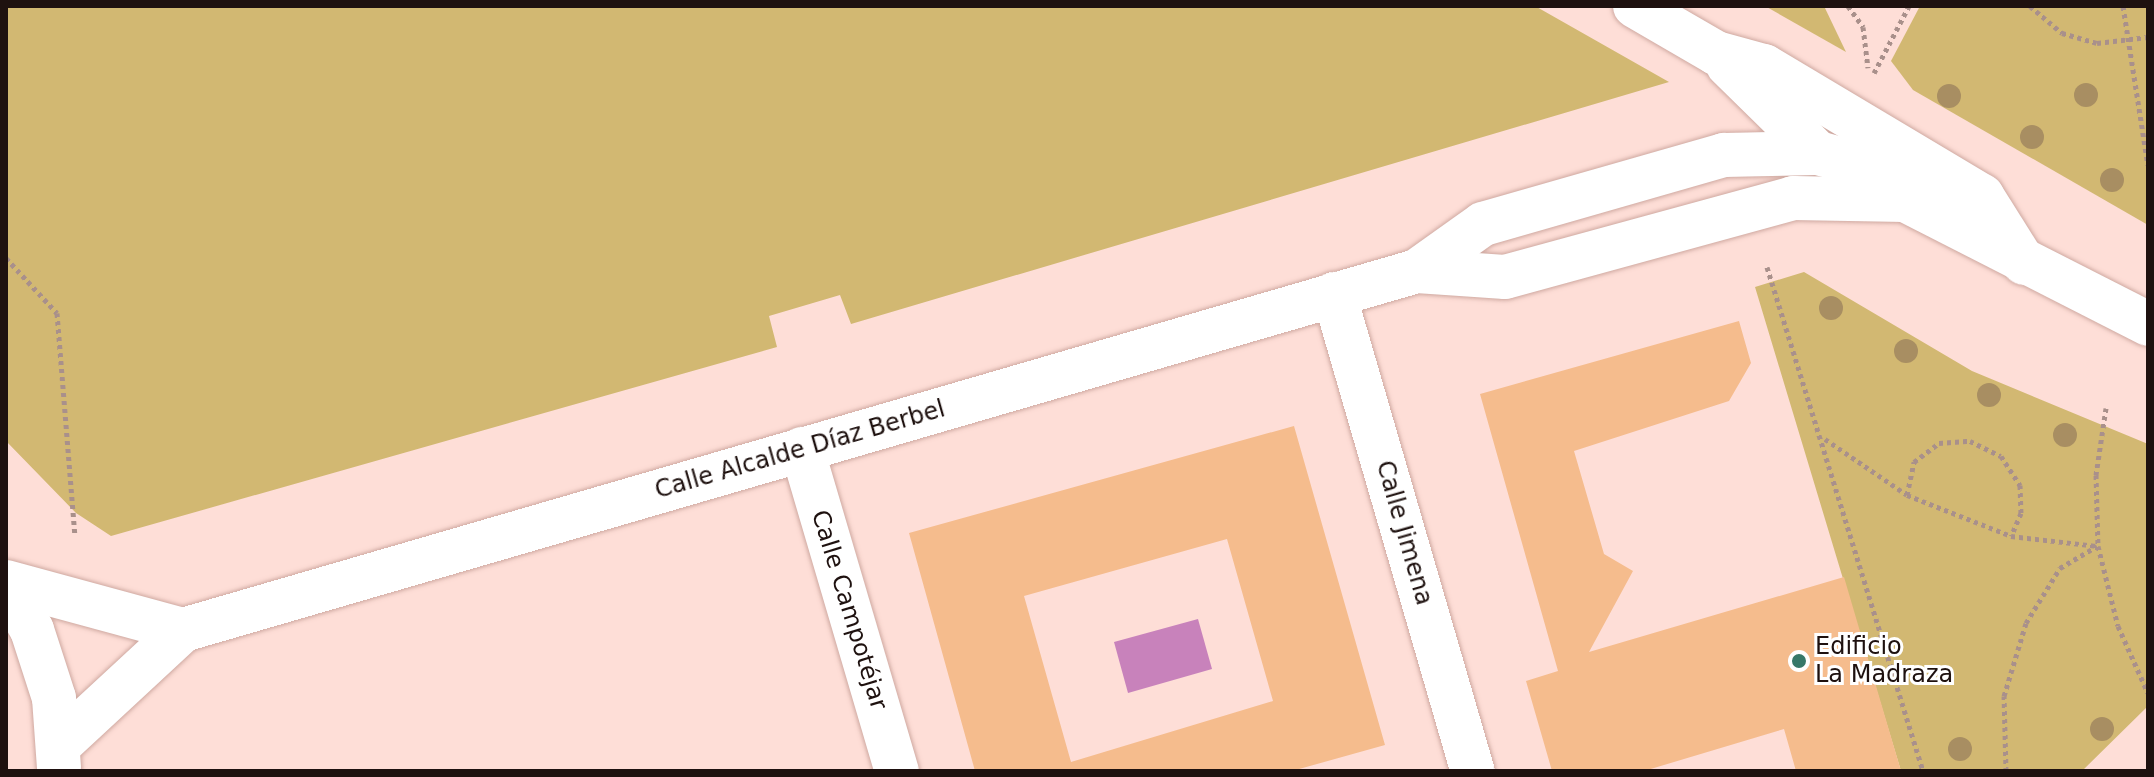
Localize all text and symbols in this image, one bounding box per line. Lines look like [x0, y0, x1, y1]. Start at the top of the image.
street label: Calle Alcalde Díaz Berbel [652, 395, 948, 505]
street label: Calle Jimena [1370, 457, 1438, 609]
street label: Calle Campotéjar [805, 507, 893, 713]
place label: Edificio La Madraza [1815, 633, 1953, 689]
marker: Edificio La Madraza [1790, 652, 1808, 670]

